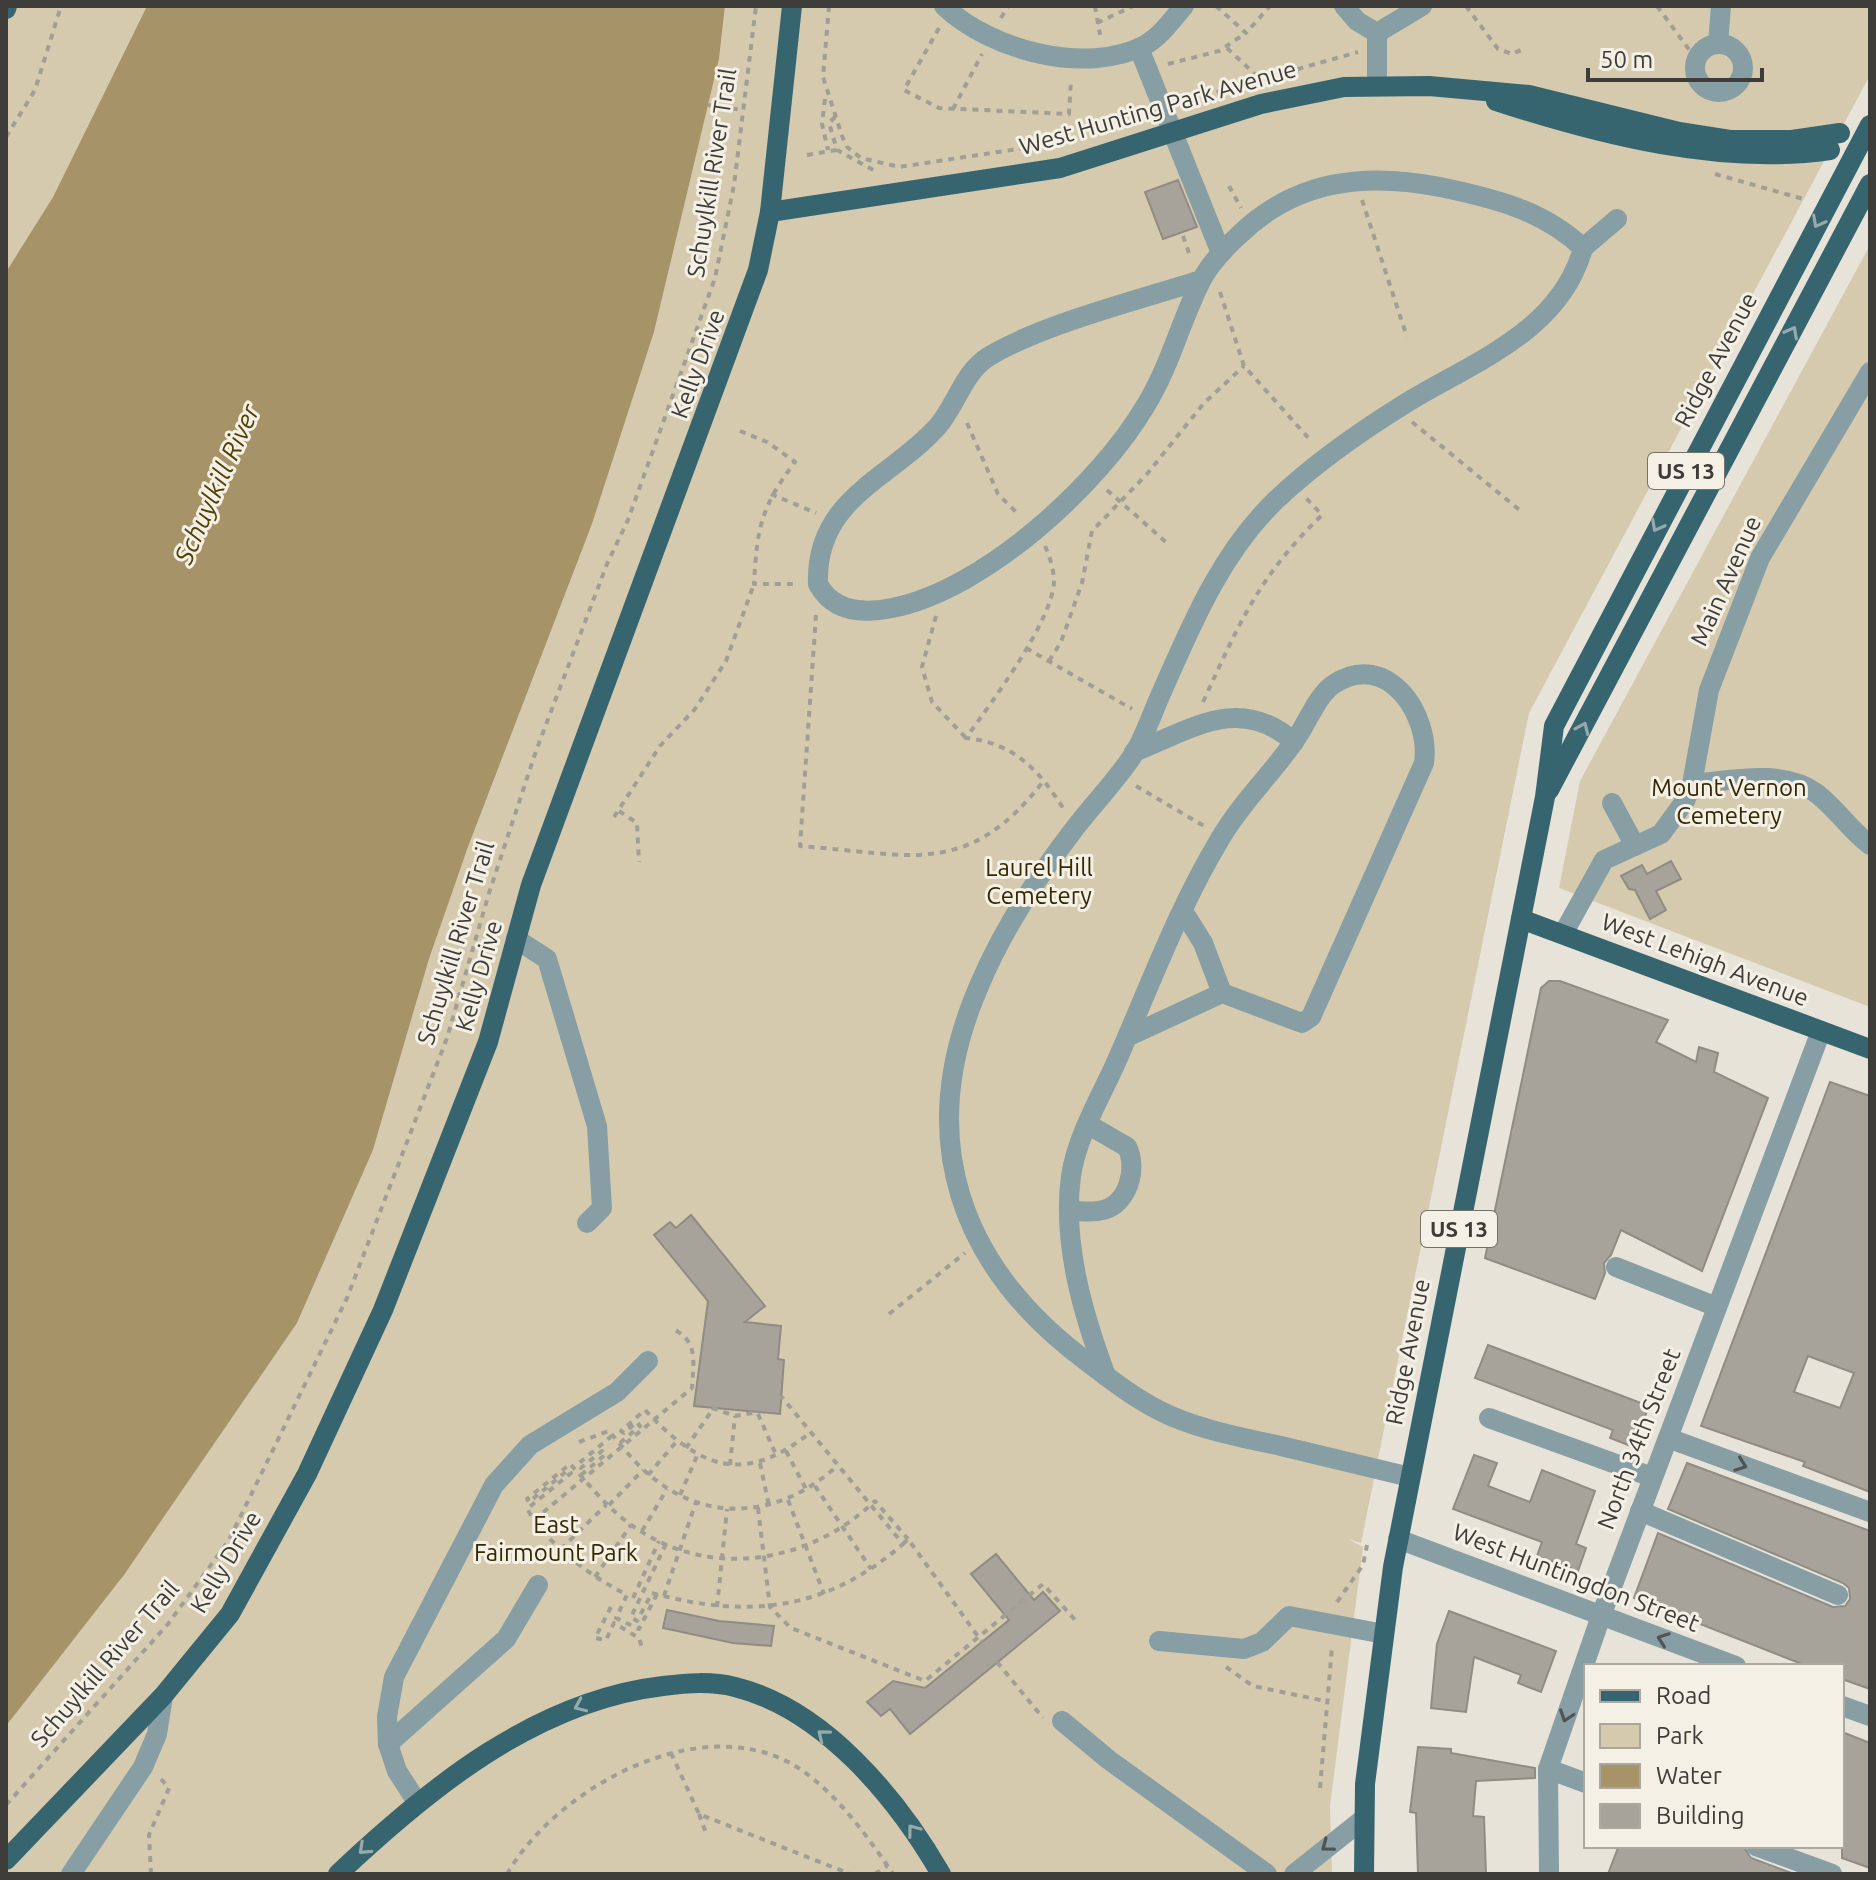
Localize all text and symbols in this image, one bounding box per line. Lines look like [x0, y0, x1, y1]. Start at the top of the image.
scale bar [1588, 32, 1762, 82]
text: 50 m [1600, 46, 1653, 73]
street label: West Hunting Park Avenue [1016, 55, 1299, 160]
street label: Schuylkill River Trail [682, 66, 741, 279]
one-way arrow [1813, 214, 1828, 229]
street label: Ridge Avenue [1669, 288, 1762, 432]
street label: Kelly Drive [665, 306, 730, 422]
one-way arrow [1782, 325, 1797, 340]
water label: Schuylkill River [168, 399, 265, 569]
road number: US 13 [1648, 453, 1724, 489]
street label: Main Avenue [1685, 512, 1766, 650]
one-way arrow [1651, 518, 1666, 533]
one-way arrow [1573, 722, 1589, 737]
park label: Mount Vernon Cemetery [1651, 774, 1807, 829]
street label: Schuylkill River Trail [412, 838, 499, 1048]
park label: Laurel Hill Cemetery [985, 854, 1093, 909]
street label: West Lehigh Avenue [1598, 908, 1812, 1011]
street label: Kelly Drive [450, 917, 507, 1034]
road number: US 13 [1421, 1211, 1497, 1247]
street label: Ridge Avenue [1380, 1277, 1435, 1427]
street label: North 34th Street [1592, 1344, 1686, 1533]
one-way arrow [1733, 1455, 1747, 1471]
street label: Kelly Drive [185, 1506, 266, 1618]
park label: East Fairmount Park [474, 1511, 638, 1566]
street label: West Huntingdon Street [1449, 1518, 1704, 1637]
street label: Schuylkill River Trail [25, 1575, 184, 1752]
one-way arrow [1657, 1632, 1671, 1649]
legend [1584, 1664, 1844, 1848]
text: Road [1656, 1682, 1711, 1709]
one-way arrow [574, 1697, 588, 1713]
one-way arrow [1560, 1708, 1576, 1722]
text: Park [1656, 1722, 1704, 1749]
one-way arrow [817, 1731, 832, 1745]
text: Water [1656, 1762, 1722, 1789]
text: Building [1656, 1802, 1744, 1829]
one-way arrow [908, 1824, 922, 1839]
one-way arrow [1321, 1836, 1335, 1850]
one-way arrow [359, 1840, 374, 1854]

